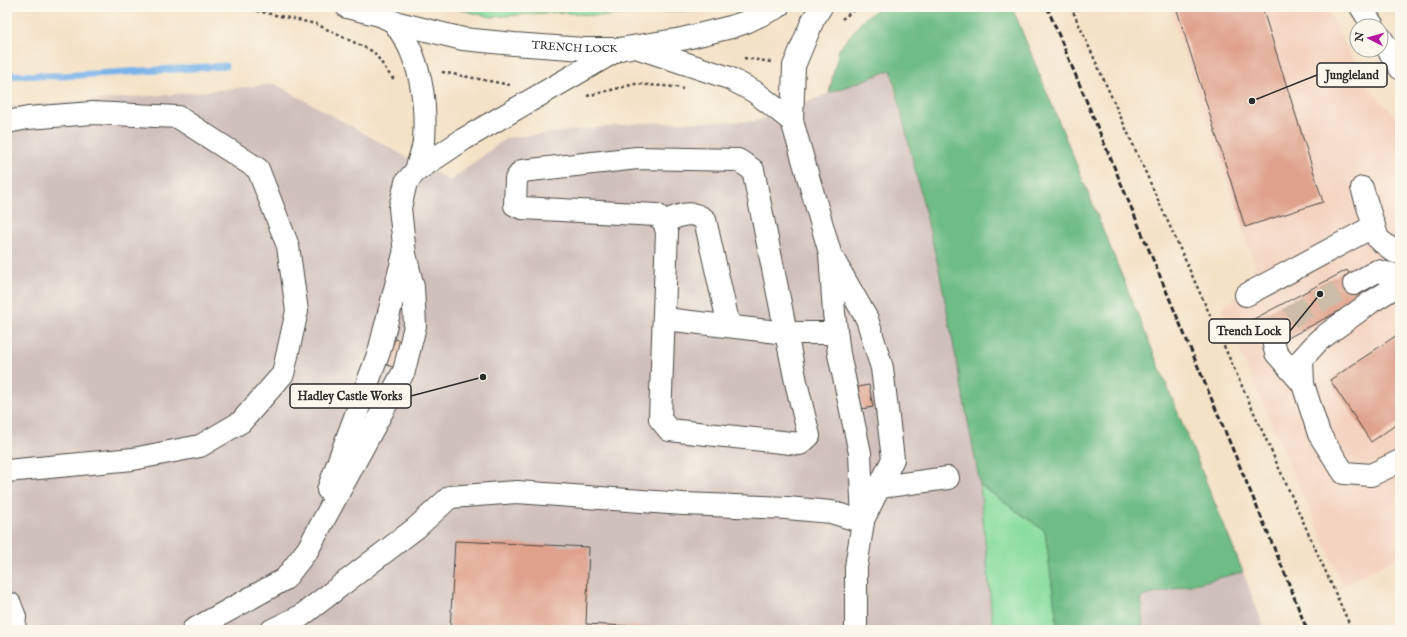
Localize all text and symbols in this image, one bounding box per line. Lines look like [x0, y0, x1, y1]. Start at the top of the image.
north arrow [1349, 18, 1389, 58]
text: N [1352, 31, 1368, 44]
street label: TRENCH LOCK [531, 38, 619, 56]
callout: Jungleland [1317, 63, 1387, 87]
text: Jungleland [1323, 68, 1379, 84]
callout: Trench Lock [1209, 319, 1290, 343]
text: Trench Lock [1216, 324, 1282, 339]
callout: Hadley Castle Works [290, 384, 411, 408]
text: Hadley Castle Works [298, 389, 403, 405]

